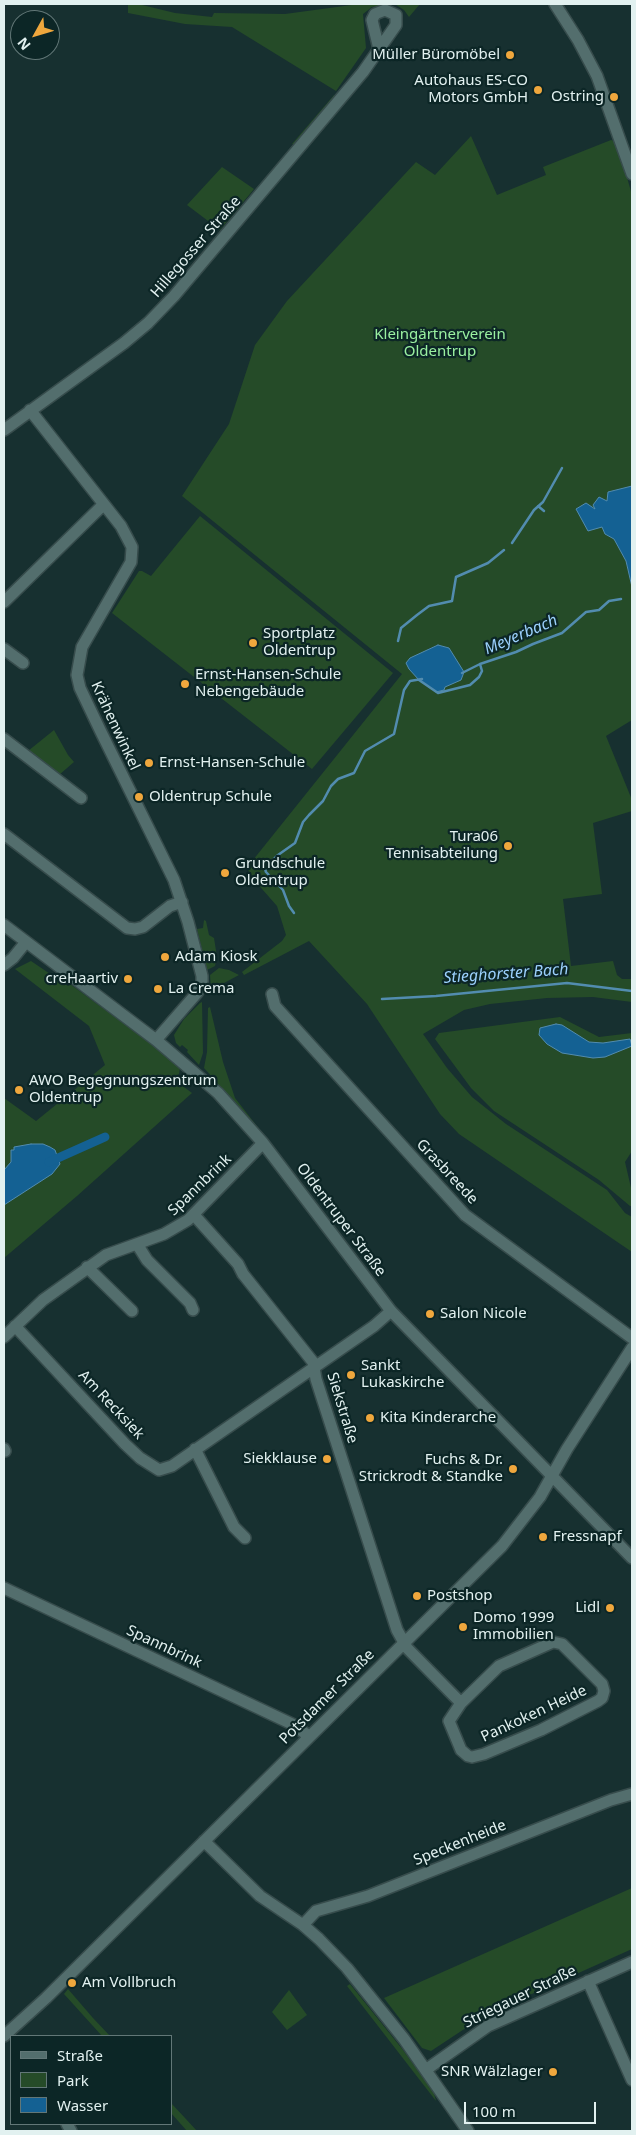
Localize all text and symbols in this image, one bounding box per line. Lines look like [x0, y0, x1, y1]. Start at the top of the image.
north arrow [10, 10, 60, 60]
text: N [13, 34, 35, 55]
place label: Müller Büromöbel [372, 46, 500, 64]
marker: Müller Büromöbel [504, 49, 516, 61]
place label: Autohaus ES-CO Motors GmbH [414, 72, 528, 107]
marker: Autohaus ES-CO Motors GmbH [532, 84, 544, 96]
place label: Ostring [551, 88, 604, 106]
marker: Ostring [608, 91, 620, 103]
street label: Hillegosser Straße [147, 193, 245, 301]
park label: Kleingärtnerverein Oldentrup [374, 326, 506, 361]
water label: Meyerbach [481, 611, 561, 659]
place label: Sportplatz Oldentrup [263, 625, 336, 660]
marker: Sportplatz Oldentrup [247, 637, 259, 649]
place label: Ernst-Hansen-Schule Nebengebäude [195, 666, 341, 701]
marker: Ernst-Hansen-Schule Nebengebäude [179, 678, 191, 690]
street label: Krähenwinkel [87, 679, 143, 773]
place label: Ernst-Hansen-Schule [159, 754, 305, 772]
marker: Ernst-Hansen-Schule [143, 757, 155, 769]
place label: Oldentrup Schule [149, 788, 272, 806]
marker: Oldentrup Schule [133, 791, 145, 803]
place label: Tura06 Tennisabteilung [386, 828, 498, 863]
marker: Tura06 Tennisabteilung [502, 840, 514, 852]
place label: Grundschule Oldentrup [235, 855, 325, 890]
marker: Grundschule Oldentrup [219, 867, 231, 879]
place label: Adam Kiosk [175, 948, 258, 966]
marker: Adam Kiosk [159, 951, 171, 963]
water label: Stieghorster Bach [443, 960, 569, 988]
place label: creHaartiv [45, 970, 118, 988]
marker: creHaartiv [122, 973, 134, 985]
place label: La Crema [168, 980, 234, 998]
marker: La Crema [152, 983, 164, 995]
place label: AWO Begegnungszentrum Oldentrup [29, 1072, 216, 1107]
marker: AWO Begegnungszentrum Oldentrup [13, 1084, 25, 1096]
street label: Grasbreede [412, 1136, 482, 1208]
street label: Spannbrink [165, 1150, 235, 1220]
street label: Oldentruper Straße [293, 1160, 389, 1280]
place label: Salon Nicole [440, 1305, 527, 1323]
marker: Salon Nicole [424, 1308, 436, 1320]
place label: Sankt Lukaskirche [361, 1357, 444, 1392]
street label: Am Recksiek [74, 1367, 148, 1443]
marker: Sankt Lukaskirche [345, 1369, 357, 1381]
street label: Siekstraße [323, 1370, 361, 1446]
place label: Kita Kinderarche [380, 1409, 496, 1427]
marker: Kita Kinderarche [364, 1412, 376, 1424]
place label: Siekklause [243, 1450, 317, 1468]
place label: Fuchs & Dr. Strickrodt & Standke [359, 1451, 503, 1486]
marker: Siekklause [321, 1453, 333, 1465]
marker: Fuchs & Dr. Strickrodt & Standke [507, 1463, 519, 1475]
place label: Fressnapf [553, 1528, 622, 1546]
marker: Fressnapf [537, 1531, 549, 1543]
place label: Postshop [427, 1587, 493, 1605]
marker: Postshop [411, 1590, 423, 1602]
place label: Lidl [575, 1599, 600, 1617]
marker: Lidl [604, 1602, 616, 1614]
place label: Domo 1999 Immobilien [473, 1609, 554, 1644]
marker: Domo 1999 Immobilien [457, 1621, 469, 1633]
street label: Spannbrink [123, 1622, 205, 1672]
street label: Potsdamer Straße [276, 1646, 378, 1748]
street label: Pankoken Heide [478, 1682, 590, 1746]
street label: Speckenheide [411, 1816, 509, 1870]
street label: Striegauer Straße [461, 1962, 579, 2032]
place label: Am Vollbruch [82, 1974, 176, 1992]
marker: Am Vollbruch [66, 1977, 78, 1989]
legend [10, 2035, 172, 2125]
text: Straße [57, 2045, 103, 2065]
place label: SNR Wälzlager [441, 2063, 543, 2081]
marker: SNR Wälzlager [547, 2066, 559, 2078]
text: Park [57, 2070, 89, 2090]
scale bar [466, 2092, 598, 2124]
text: Wasser [57, 2095, 108, 2115]
text: 100 m [472, 2101, 516, 2121]

